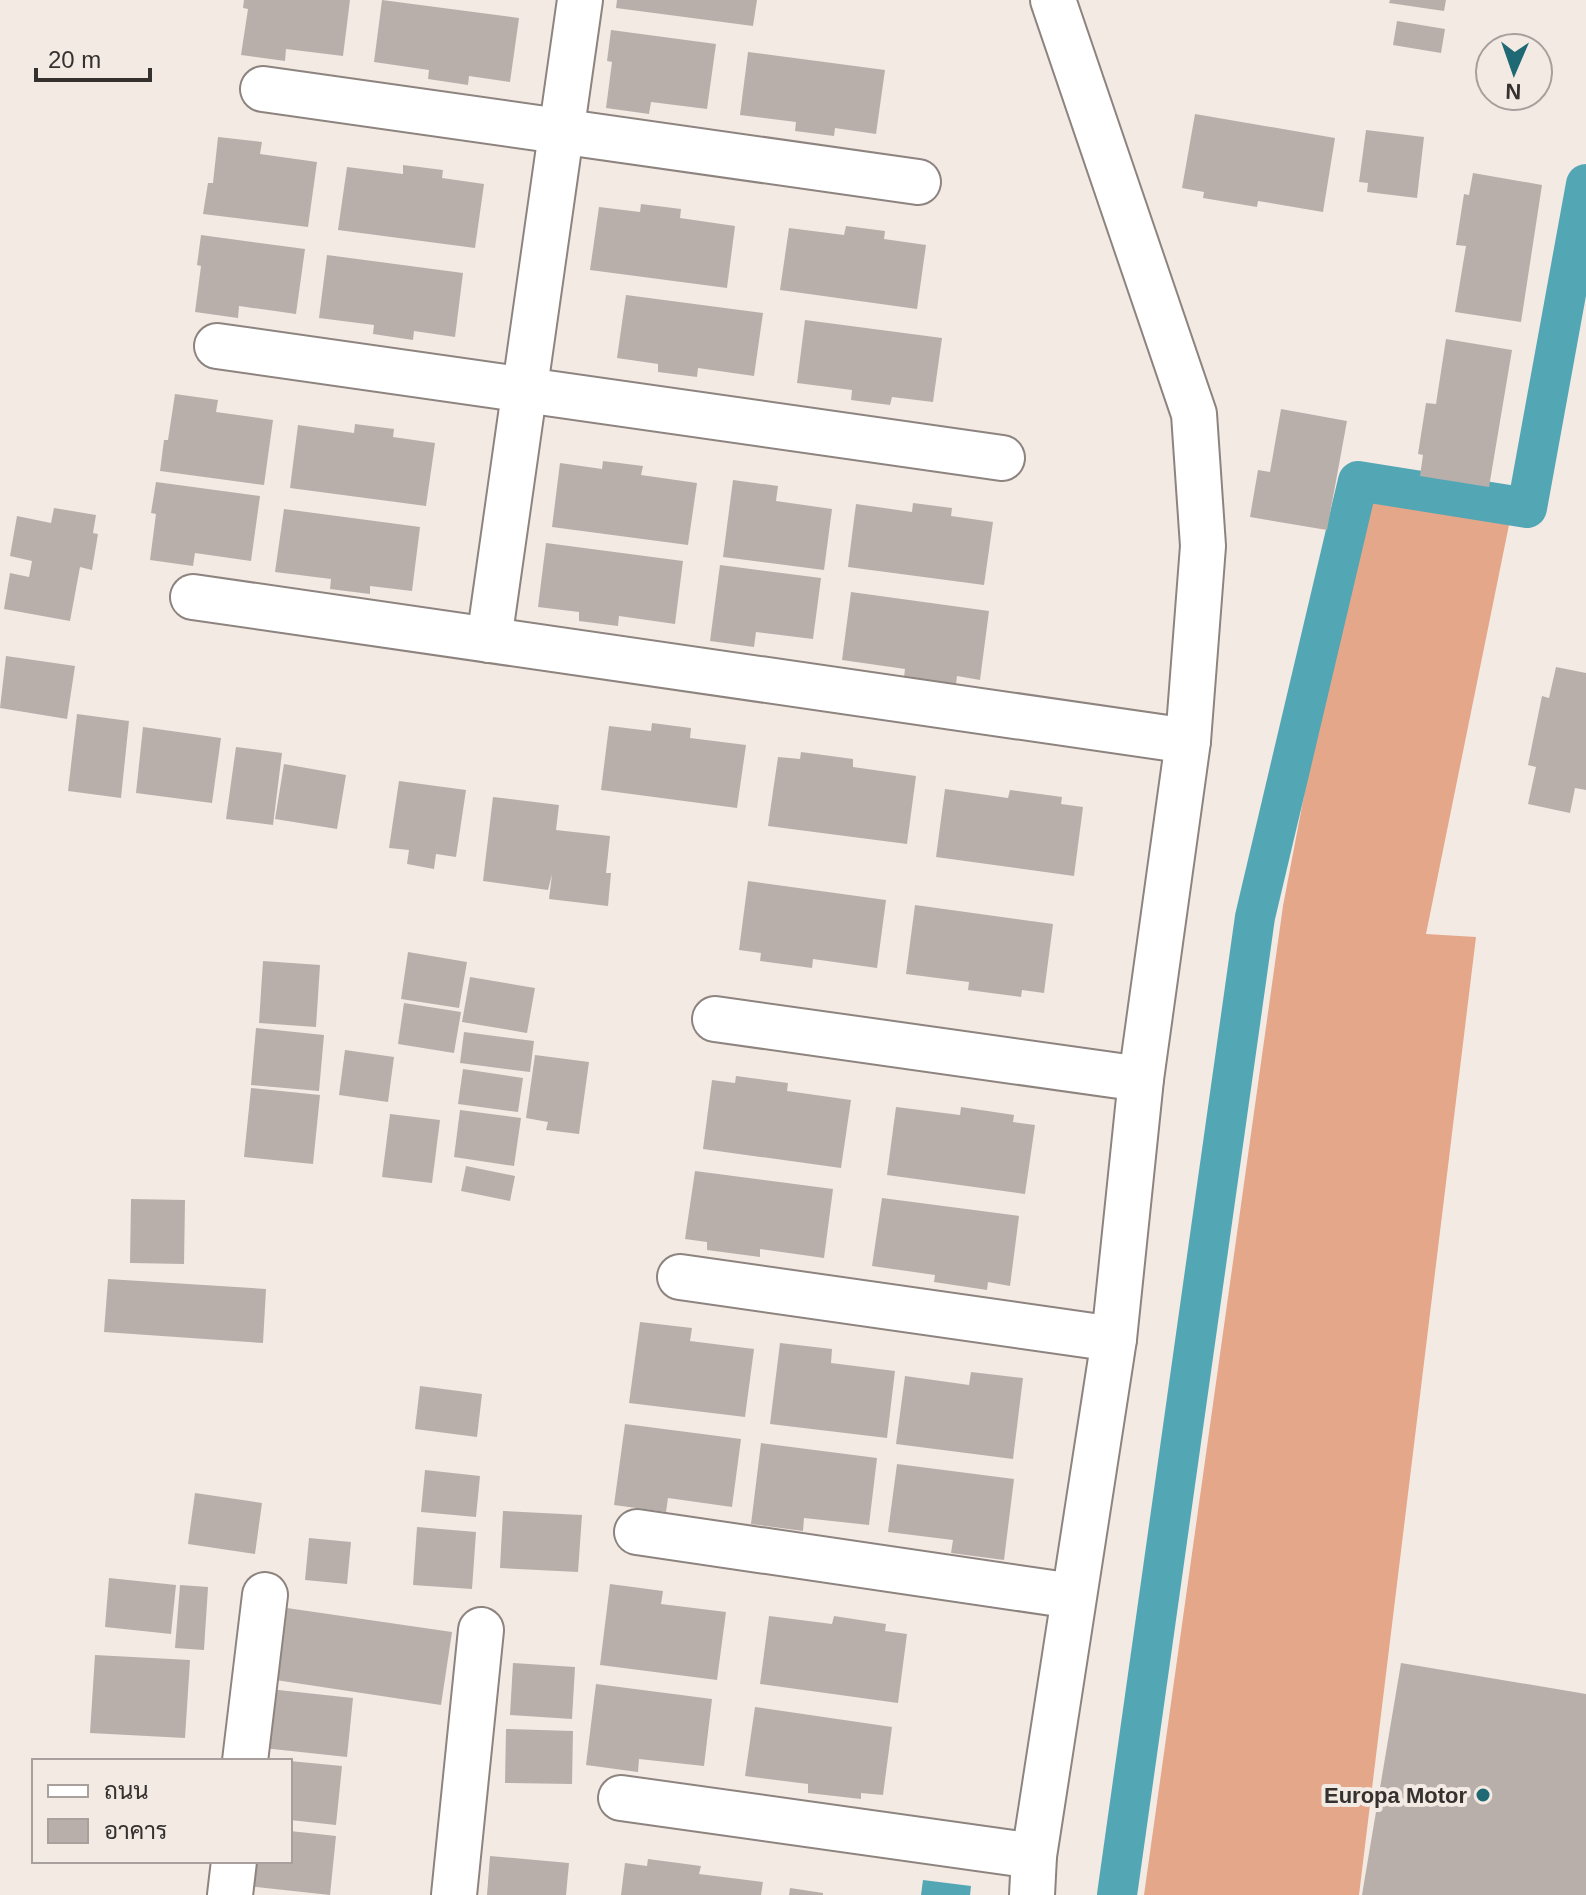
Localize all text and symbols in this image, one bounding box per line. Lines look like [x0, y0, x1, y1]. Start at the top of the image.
scale bar [36, 32, 150, 82]
north arrow [1474, 32, 1554, 112]
text: 20 m [48, 46, 101, 73]
text: N [1505, 79, 1522, 104]
legend [32, 1759, 292, 1863]
text: ถนน [104, 1777, 149, 1804]
place label: Europa Motor [1324, 1783, 1467, 1808]
marker: Europa Motor [1474, 1786, 1492, 1804]
text: อาคาร [104, 1817, 167, 1844]

